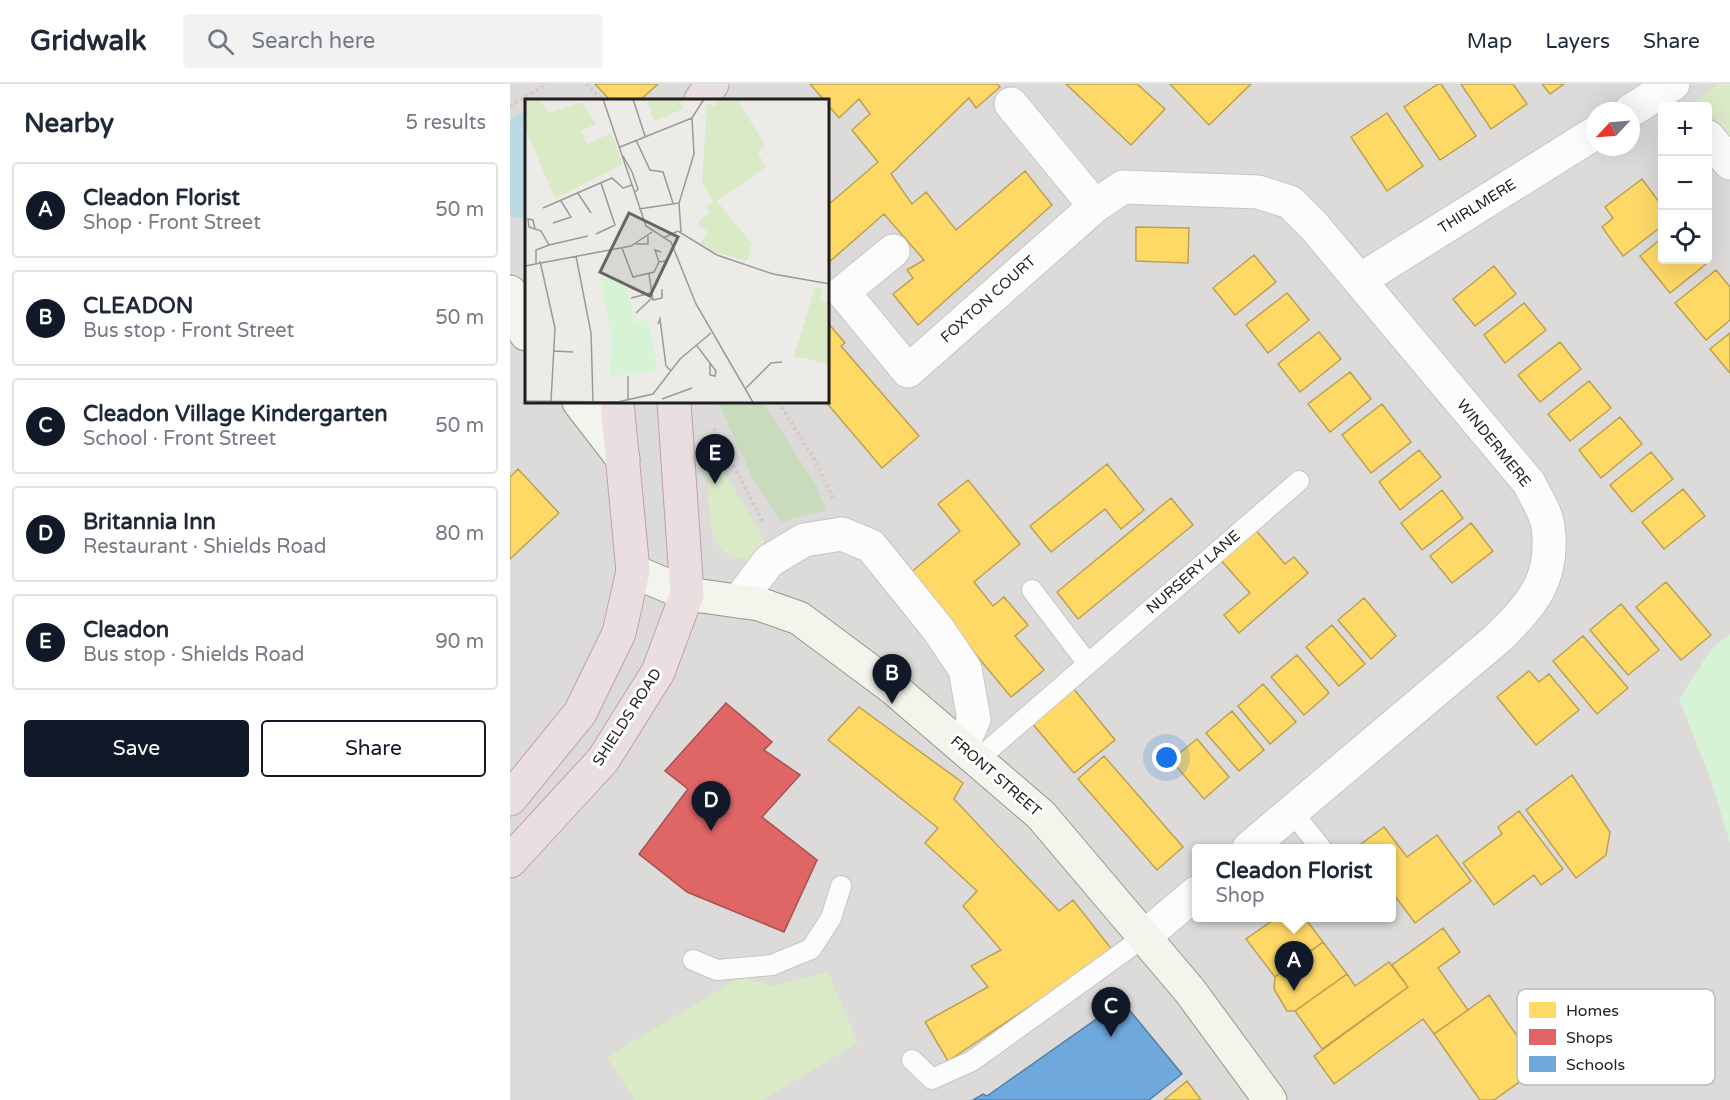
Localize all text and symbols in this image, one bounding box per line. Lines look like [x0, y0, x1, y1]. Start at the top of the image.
search box [183, 14, 603, 68]
text: Gridwalk [30, 24, 147, 58]
icon: search [204, 25, 237, 58]
text: Search here [252, 28, 375, 54]
text: Map [1467, 29, 1512, 54]
text: Layers [1545, 29, 1610, 54]
text: Share [1643, 29, 1700, 54]
inset map [525, 99, 830, 404]
north arrow [1586, 102, 1640, 156]
map controls [1658, 102, 1712, 264]
button: + [1658, 102, 1712, 156]
text: Nearby [24, 108, 114, 139]
text: 5 results [406, 111, 486, 135]
button: − [1658, 156, 1712, 210]
street label: THIRLMERE [1435, 175, 1519, 237]
text: Cleadon Florist [83, 185, 240, 211]
text: A [38, 198, 53, 222]
text: 50 m [435, 198, 484, 222]
button: locate [1658, 210, 1712, 264]
text: Shop · Front Street [83, 211, 261, 235]
street label: FOXTON COURT [937, 252, 1039, 346]
text: CLEADON [83, 293, 193, 319]
text: B [39, 306, 52, 330]
text: 50 m [435, 306, 484, 330]
text: Bus stop · Front Street [83, 319, 294, 343]
street label: WINDERMERE [1453, 396, 1535, 490]
text: Cleadon Village Kindergarten [83, 401, 388, 427]
text: C [39, 414, 52, 438]
text: 50 m [435, 414, 484, 438]
text: School · Front Street [83, 427, 276, 451]
pin: E [696, 434, 734, 484]
text: Britannia Inn [83, 509, 216, 535]
text: D [38, 522, 53, 546]
text: 80 m [435, 522, 484, 546]
street label: NURSERY LANE [1142, 526, 1244, 618]
text: Restaurant · Shields Road [83, 535, 326, 559]
text: Cleadon [83, 617, 169, 643]
text: E [39, 630, 52, 654]
text: 90 m [435, 630, 484, 654]
text: Bus stop · Shields Road [83, 643, 304, 667]
pin: B [872, 654, 911, 704]
street label: SHIELDS ROAD [589, 665, 665, 769]
button: Save [24, 720, 249, 777]
button: Share [261, 720, 486, 777]
street label: FRONT STREET [947, 732, 1045, 820]
your location [1152, 743, 1181, 772]
pin: D [692, 782, 730, 831]
popup [1192, 844, 1396, 922]
text: Cleadon Florist [1216, 858, 1372, 884]
text: Shop [1216, 884, 1265, 908]
pin: A [1274, 942, 1314, 991]
pin: C [1092, 988, 1130, 1037]
legend [1517, 989, 1715, 1085]
text: Homes [1566, 1001, 1619, 1021]
text: Shops [1566, 1028, 1613, 1048]
text: Schools [1566, 1055, 1625, 1075]

